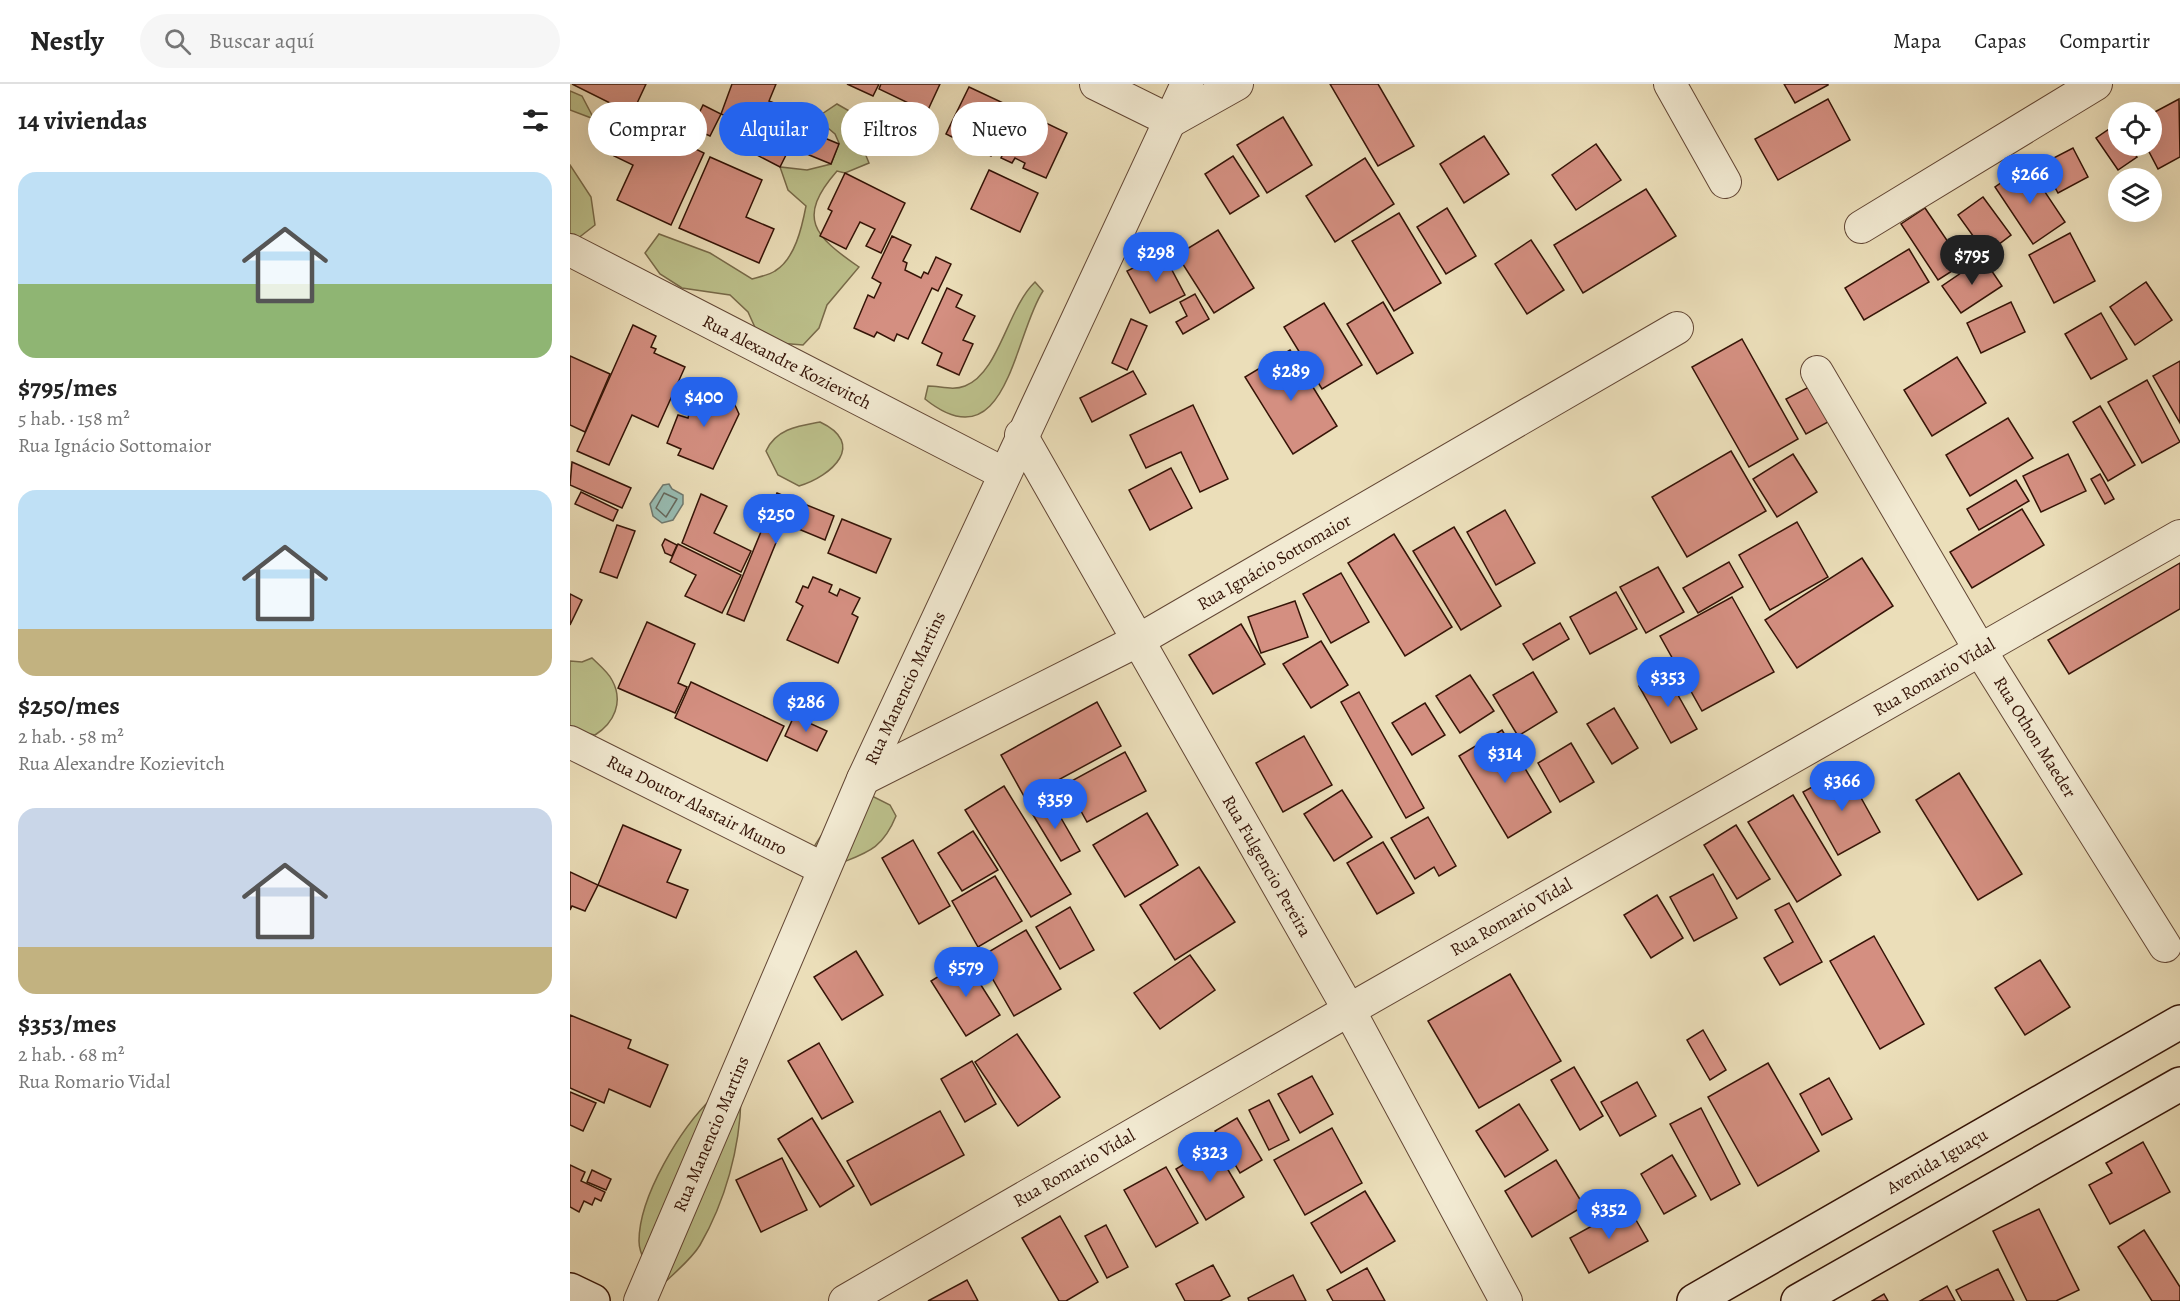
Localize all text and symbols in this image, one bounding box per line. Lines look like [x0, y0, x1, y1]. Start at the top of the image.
search box [140, 14, 560, 68]
text: Nestly [30, 22, 104, 60]
icon: search [161, 25, 194, 58]
text: Buscar aquí [209, 26, 315, 56]
text: Mapa [1893, 27, 1941, 55]
text: Capas [1974, 27, 2027, 55]
text: Compartir [2060, 27, 2150, 55]
chip: Comprar [588, 102, 707, 156]
chip: Alquilar [719, 102, 829, 156]
chip: Filtros [841, 102, 939, 156]
chip: Nuevo [951, 102, 1048, 156]
map controls [2108, 102, 2162, 222]
button: locate [2108, 102, 2162, 156]
text: 14 viviendas [18, 103, 147, 138]
icon: filters [519, 104, 552, 137]
pin: $266 [1994, 154, 2066, 205]
text: $266 [2011, 160, 2049, 187]
button: layers [2108, 168, 2162, 222]
icon: home [231, 211, 339, 319]
pin: $298 [1120, 232, 1192, 283]
pin: $795 [1936, 235, 2008, 286]
text: $298 [1137, 238, 1175, 265]
text: $795 [1954, 241, 1990, 268]
street label: Rua Alexandre Kozievitch [699, 309, 876, 415]
pin: $289 [1255, 351, 1327, 402]
text: $289 [1272, 357, 1310, 384]
text: $795/mes [18, 370, 117, 405]
pin: $400 [668, 377, 740, 428]
text: $400 [685, 383, 723, 410]
text: 5 hab. · 158 m² [18, 405, 130, 432]
text: Rua Ignácio Sottomaior [18, 432, 211, 459]
pin: $250 [740, 494, 812, 545]
text: $250 [757, 500, 795, 527]
street label: Rua Ignácio Sottomaior [1193, 508, 1355, 616]
icon: home [231, 529, 339, 637]
street label: Rua Manencio Martins [859, 607, 951, 769]
street label: Rua Romario Vidal [1869, 632, 2000, 722]
pin: $353 [1632, 657, 1704, 708]
text: $353 [1650, 663, 1686, 690]
street label: Rua Othon Maeder [1988, 672, 2082, 802]
pin: $286 [770, 682, 842, 733]
text: $250/mes [18, 688, 120, 723]
text: $286 [787, 688, 825, 715]
text: 2 hab. · 58 m² [18, 723, 124, 750]
pin: $314 [1469, 733, 1541, 784]
text: $314 [1488, 739, 1522, 766]
street label: Rua Doutor Alastair Munro [603, 749, 791, 861]
text: Rua Alexandre Kozievitch [18, 750, 225, 777]
pin: $366 [1806, 761, 1878, 812]
text: $366 [1824, 767, 1860, 794]
pin: $359 [1019, 779, 1091, 830]
text: $359 [1037, 785, 1073, 812]
street label: Rua Fulgencio Pereira [1217, 791, 1318, 942]
icon: home [231, 847, 339, 955]
street label: Rua Romario Vidal [1446, 872, 1577, 962]
pin: $579 [930, 947, 1002, 998]
text: $579 [948, 953, 984, 980]
text: $353/mes [18, 1006, 117, 1041]
text: 2 hab. · 68 m² [18, 1041, 125, 1068]
street label: Rua Manencio Martins [667, 1052, 755, 1216]
text: Rua Romario Vidal [18, 1068, 170, 1095]
street label: Avenida Iguaçu [1881, 1122, 1992, 1200]
street label: Rua Romario Vidal [1009, 1123, 1140, 1213]
pin: $323 [1174, 1132, 1246, 1183]
text: $323 [1192, 1138, 1228, 1165]
pin: $352 [1573, 1189, 1645, 1240]
text: $352 [1591, 1195, 1627, 1222]

